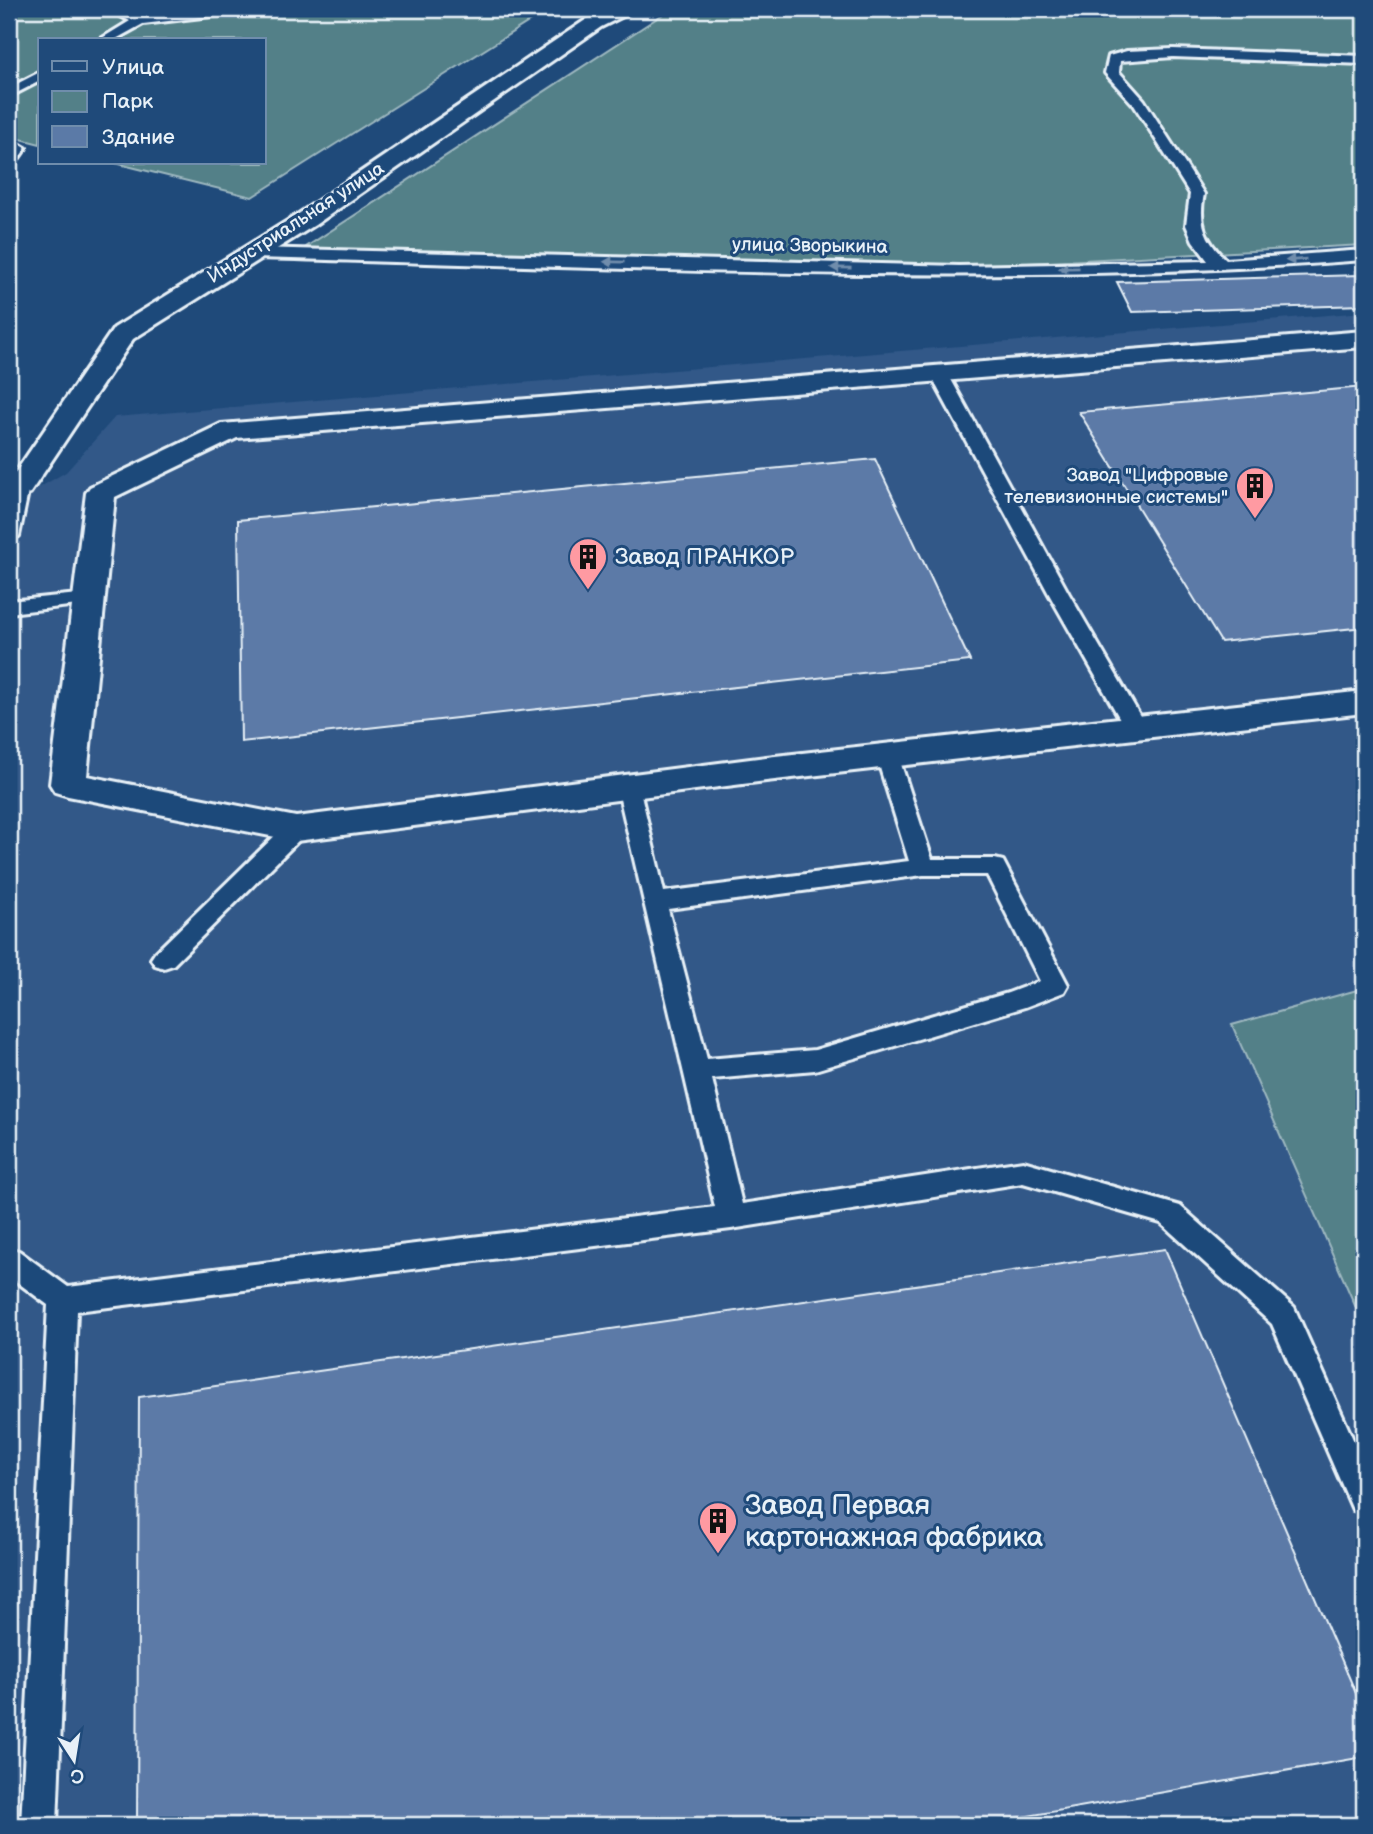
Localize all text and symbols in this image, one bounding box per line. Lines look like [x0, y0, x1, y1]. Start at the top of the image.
legend [38, 38, 266, 164]
text: Улица [102, 55, 165, 80]
text: Парк [102, 89, 153, 114]
text: Здание [102, 125, 175, 150]
street label: Индустриальная улица [203, 157, 389, 289]
street label: улица Зворыкина [732, 233, 888, 259]
one-way arrow [1285, 255, 1307, 266]
one-way arrow [603, 256, 625, 268]
one-way arrow [830, 262, 852, 273]
one-way arrow [1058, 263, 1080, 274]
place label: Завод "Цифровые телевизионные системы" [1004, 464, 1228, 509]
building icon: Завод "Цифровые телевизионные системы" [1234, 465, 1276, 520]
building icon: Завод ПРАНКОР [567, 536, 609, 591]
place label: Завод ПРАНКОР [615, 543, 794, 571]
place label: Завод Первая картонажная фабрика [745, 1489, 1044, 1554]
building icon: Завод Первая картонажная фабрика [697, 1500, 739, 1555]
north arrow [38, 1726, 108, 1796]
text: С [68, 1763, 86, 1788]

